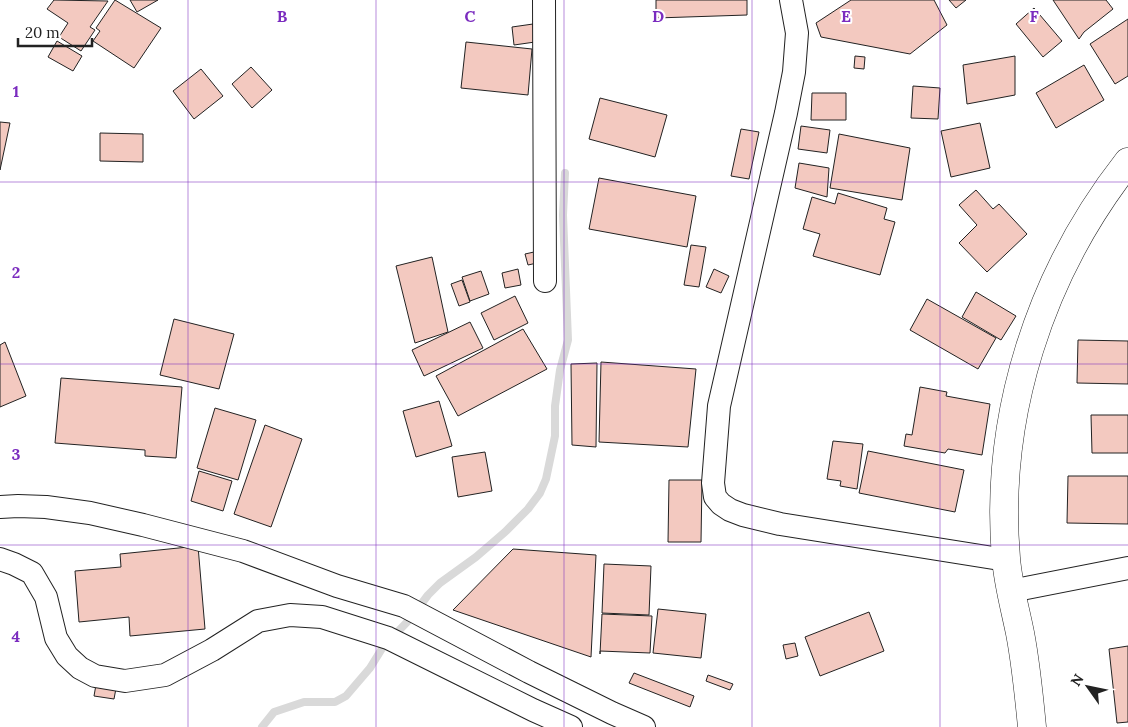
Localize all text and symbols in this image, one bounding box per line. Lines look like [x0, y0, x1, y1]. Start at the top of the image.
text: B [277, 6, 288, 26]
text: C [464, 6, 476, 26]
text: D [652, 6, 664, 26]
text: E [841, 6, 851, 26]
text: F [1029, 6, 1039, 26]
scale bar [18, 15, 91, 47]
text: 20 m [25, 23, 60, 42]
text: 1 [13, 81, 19, 101]
text: 2 [12, 262, 20, 282]
text: 3 [12, 444, 21, 464]
text: 4 [12, 626, 21, 646]
north arrow [1063, 662, 1113, 712]
text: N [1067, 670, 1088, 689]

